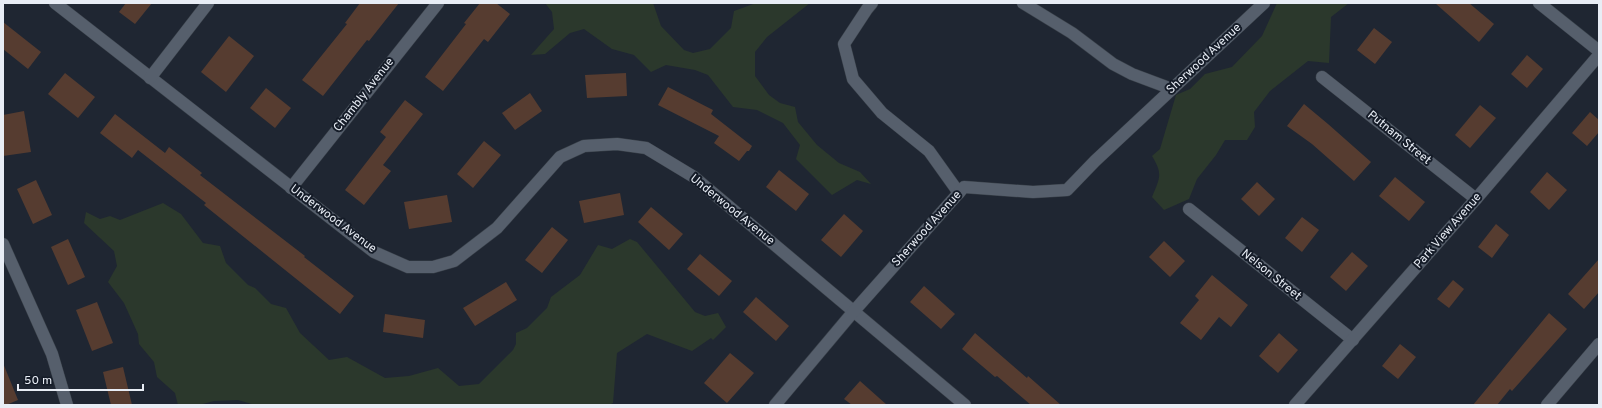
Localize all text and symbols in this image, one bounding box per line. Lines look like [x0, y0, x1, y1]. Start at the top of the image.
street label: Sherwood Avenue [1163, 20, 1245, 98]
street label: Chambly Avenue [330, 55, 398, 135]
street label: Putnam Street [1364, 107, 1434, 169]
street label: Underwood Avenue [686, 171, 778, 249]
street label: Underwood Avenue [286, 181, 380, 257]
street label: Sherwood Avenue [889, 188, 965, 270]
street label: Park View Avenue [1411, 190, 1485, 272]
street label: Nelson Street [1238, 246, 1304, 304]
scale bar [18, 366, 143, 392]
text: 50 m [24, 373, 52, 389]

